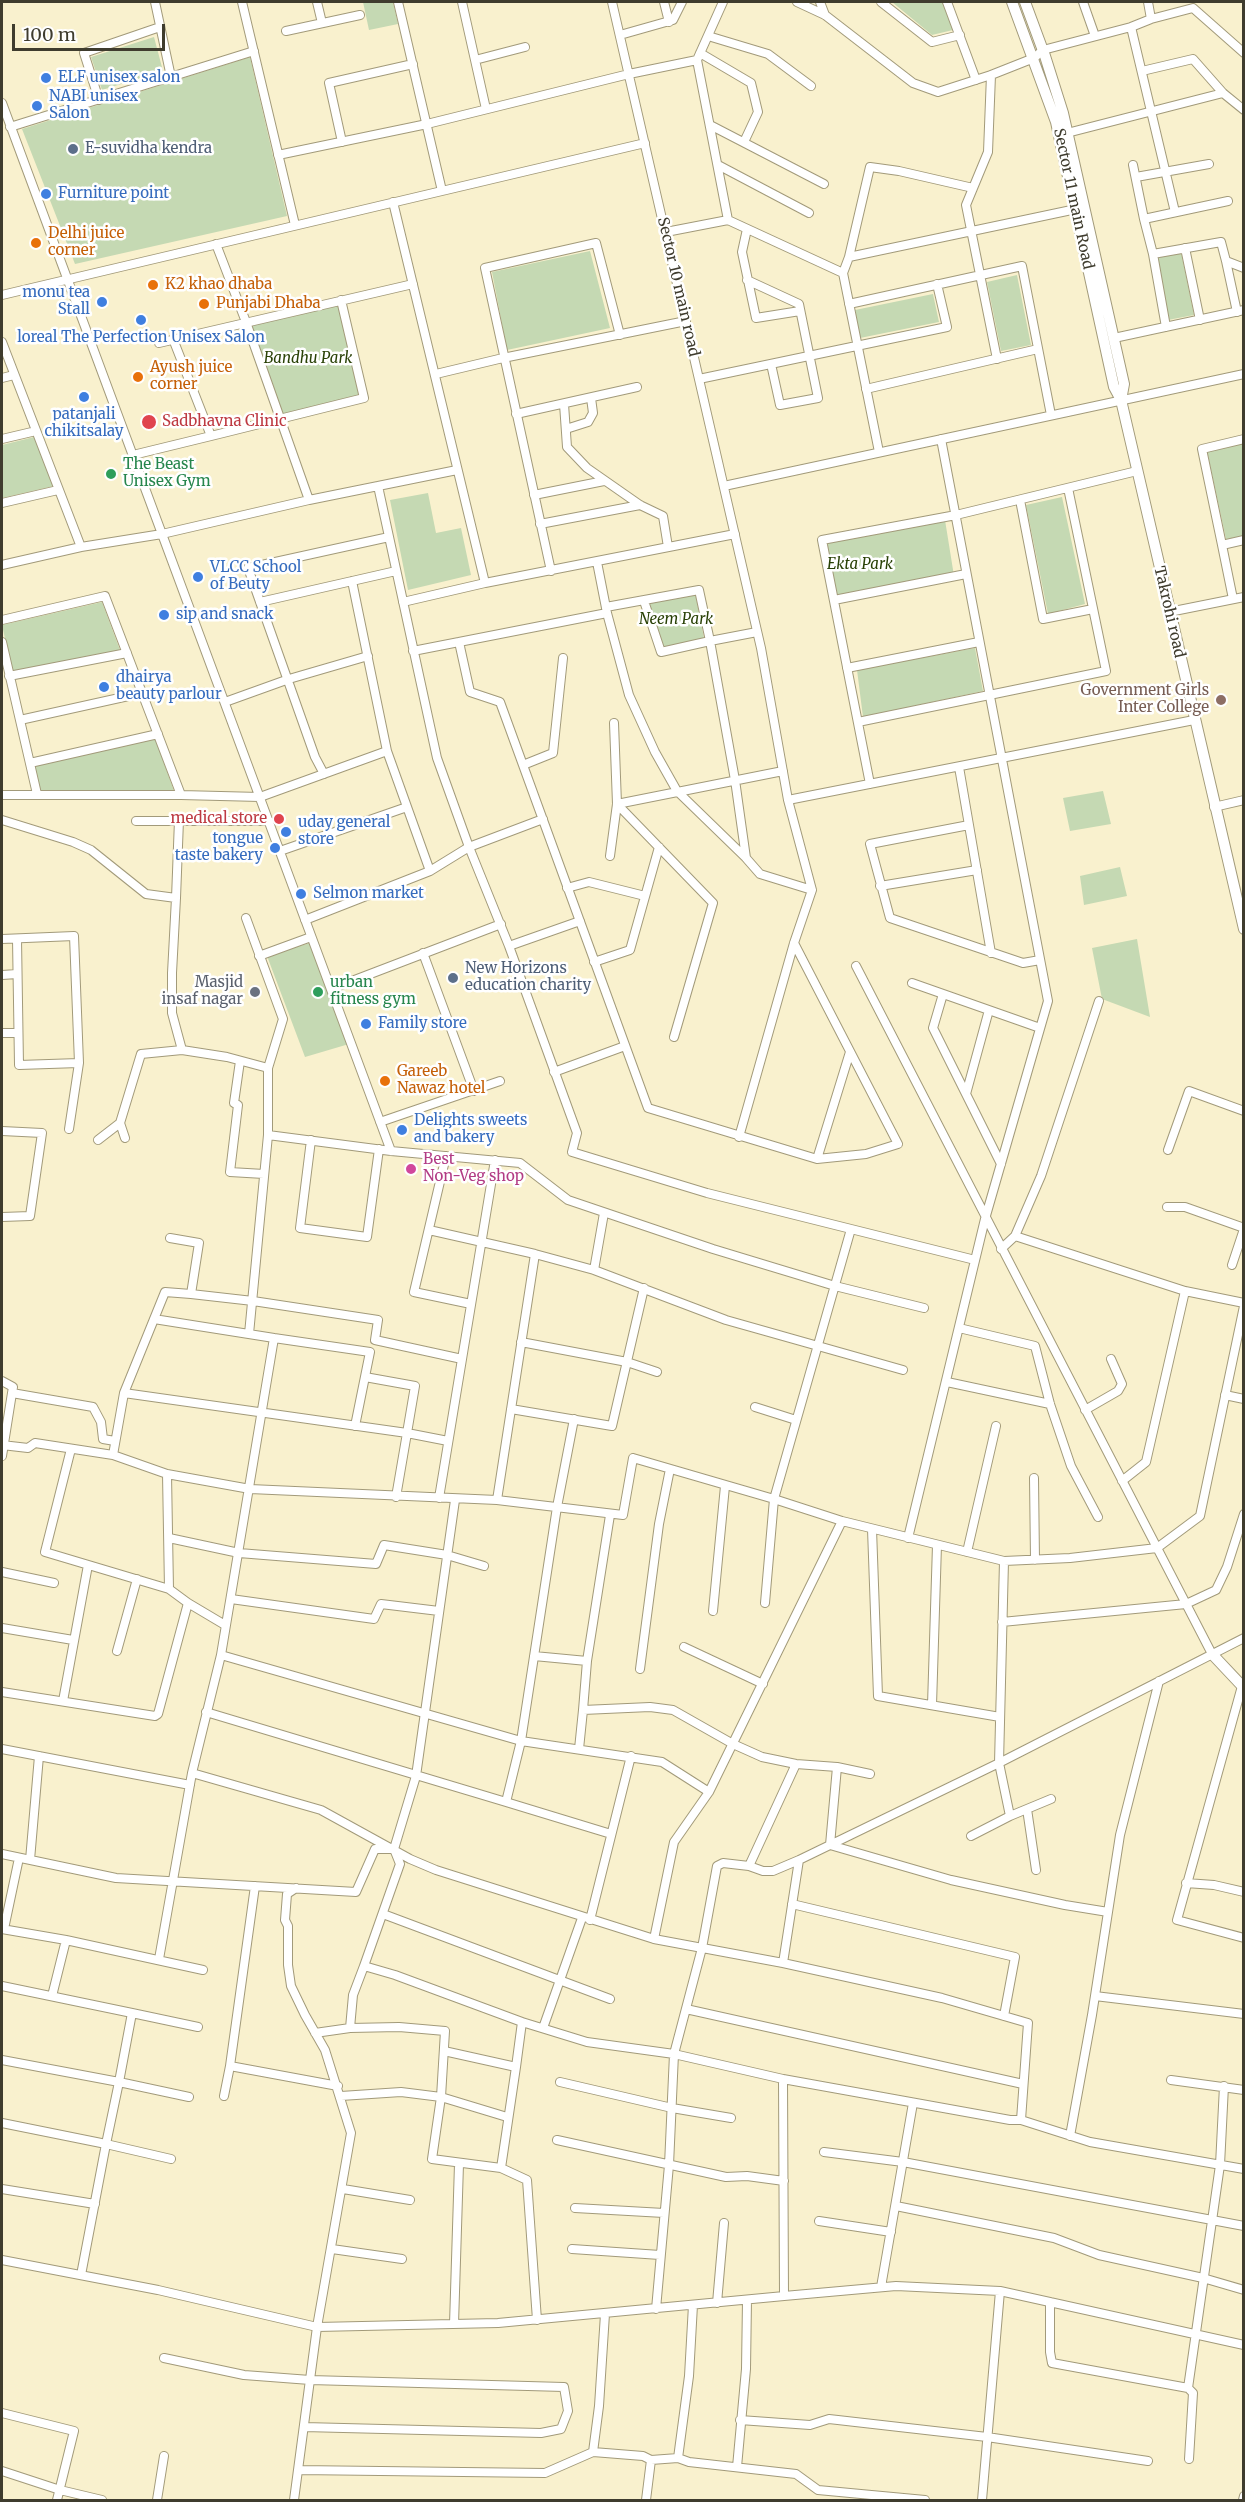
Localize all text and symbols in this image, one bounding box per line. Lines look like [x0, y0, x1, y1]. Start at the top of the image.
scale bar [15, 12, 168, 50]
text: 100 m [23, 23, 76, 46]
place label: ELF unisex salon [58, 69, 180, 87]
marker: ELF unisex salon [39, 71, 53, 85]
place label: NABI unisex Salon [49, 88, 138, 123]
marker: NABI unisex Salon [30, 99, 44, 113]
street label: Sector 11 main Road [1049, 127, 1097, 271]
place label: E-suvidha kendra [85, 140, 212, 158]
marker: E-suvidha kendra [66, 142, 80, 156]
place label: Furniture point [58, 185, 169, 203]
marker: Furniture point [39, 187, 53, 201]
street label: Sector 10 main road [653, 216, 703, 358]
place label: Delhi juice corner [48, 225, 124, 260]
marker: Delhi juice corner [29, 236, 43, 250]
place label: K2 khao dhaba [165, 276, 272, 294]
marker: K2 khao dhaba [146, 278, 160, 292]
place label: monu tea Stall [22, 284, 90, 319]
marker: monu tea Stall [95, 295, 109, 309]
place label: Punjabi Dhaba [216, 295, 321, 313]
marker: Punjabi Dhaba [197, 297, 211, 311]
marker: loreal The Perfection Unisex Salon [134, 313, 148, 327]
place label: loreal The Perfection Unisex Salon [17, 329, 265, 347]
park label: Bandhu Park [264, 350, 352, 368]
place label: Ayush juice corner [150, 359, 232, 394]
marker: Ayush juice corner [131, 370, 145, 384]
marker: patanjali chikitsalay [77, 390, 91, 404]
place label: patanjali chikitsalay [44, 406, 124, 441]
marker: Sadbhavna Clinic [140, 413, 158, 431]
place label: Sadbhavna Clinic [162, 413, 287, 431]
place label: The Beast Unisex Gym [123, 456, 211, 491]
marker: The Beast Unisex Gym [104, 467, 118, 481]
park label: Ekta Park [827, 556, 893, 574]
place label: VLCC School of Beuty [210, 559, 301, 594]
street label: Takrohi road [1150, 564, 1188, 660]
marker: VLCC School of Beuty [191, 570, 205, 584]
place label: sip and snack [176, 606, 273, 624]
marker: sip and snack [157, 608, 171, 622]
park label: Neem Park [639, 611, 713, 629]
place label: dhairya beauty parlour [116, 669, 222, 704]
marker: dhairya beauty parlour [97, 680, 111, 694]
place label: Government Girls Inter College [1080, 682, 1209, 717]
marker: Government Girls Inter College [1214, 693, 1228, 707]
place label: medical store [170, 810, 267, 828]
marker: medical store [272, 812, 286, 826]
place label: uday general store [298, 814, 390, 849]
marker: uday general store [279, 825, 293, 839]
place label: tongue taste bakery [175, 830, 263, 865]
marker: tongue taste bakery [268, 841, 282, 855]
place label: Selmon market [313, 885, 424, 903]
marker: Selmon market [294, 887, 308, 901]
place label: New Horizons education charity [465, 960, 591, 995]
marker: New Horizons education charity [446, 971, 460, 985]
place label: Masjid insaf nagar [161, 974, 243, 1009]
place label: urban fitness gym [330, 974, 416, 1009]
marker: Masjid insaf nagar [248, 985, 262, 999]
marker: urban fitness gym [311, 985, 325, 999]
place label: Family store [378, 1015, 467, 1033]
marker: Family store [359, 1017, 373, 1031]
place label: Gareeb Nawaz hotel [397, 1063, 485, 1098]
marker: Gareeb Nawaz hotel [378, 1074, 392, 1088]
place label: Delights sweets and bakery [414, 1112, 527, 1147]
marker: Delights sweets and bakery [395, 1123, 409, 1137]
place label: Best Non-Veg shop [423, 1151, 524, 1186]
marker: Best Non-Veg shop [404, 1162, 418, 1176]

